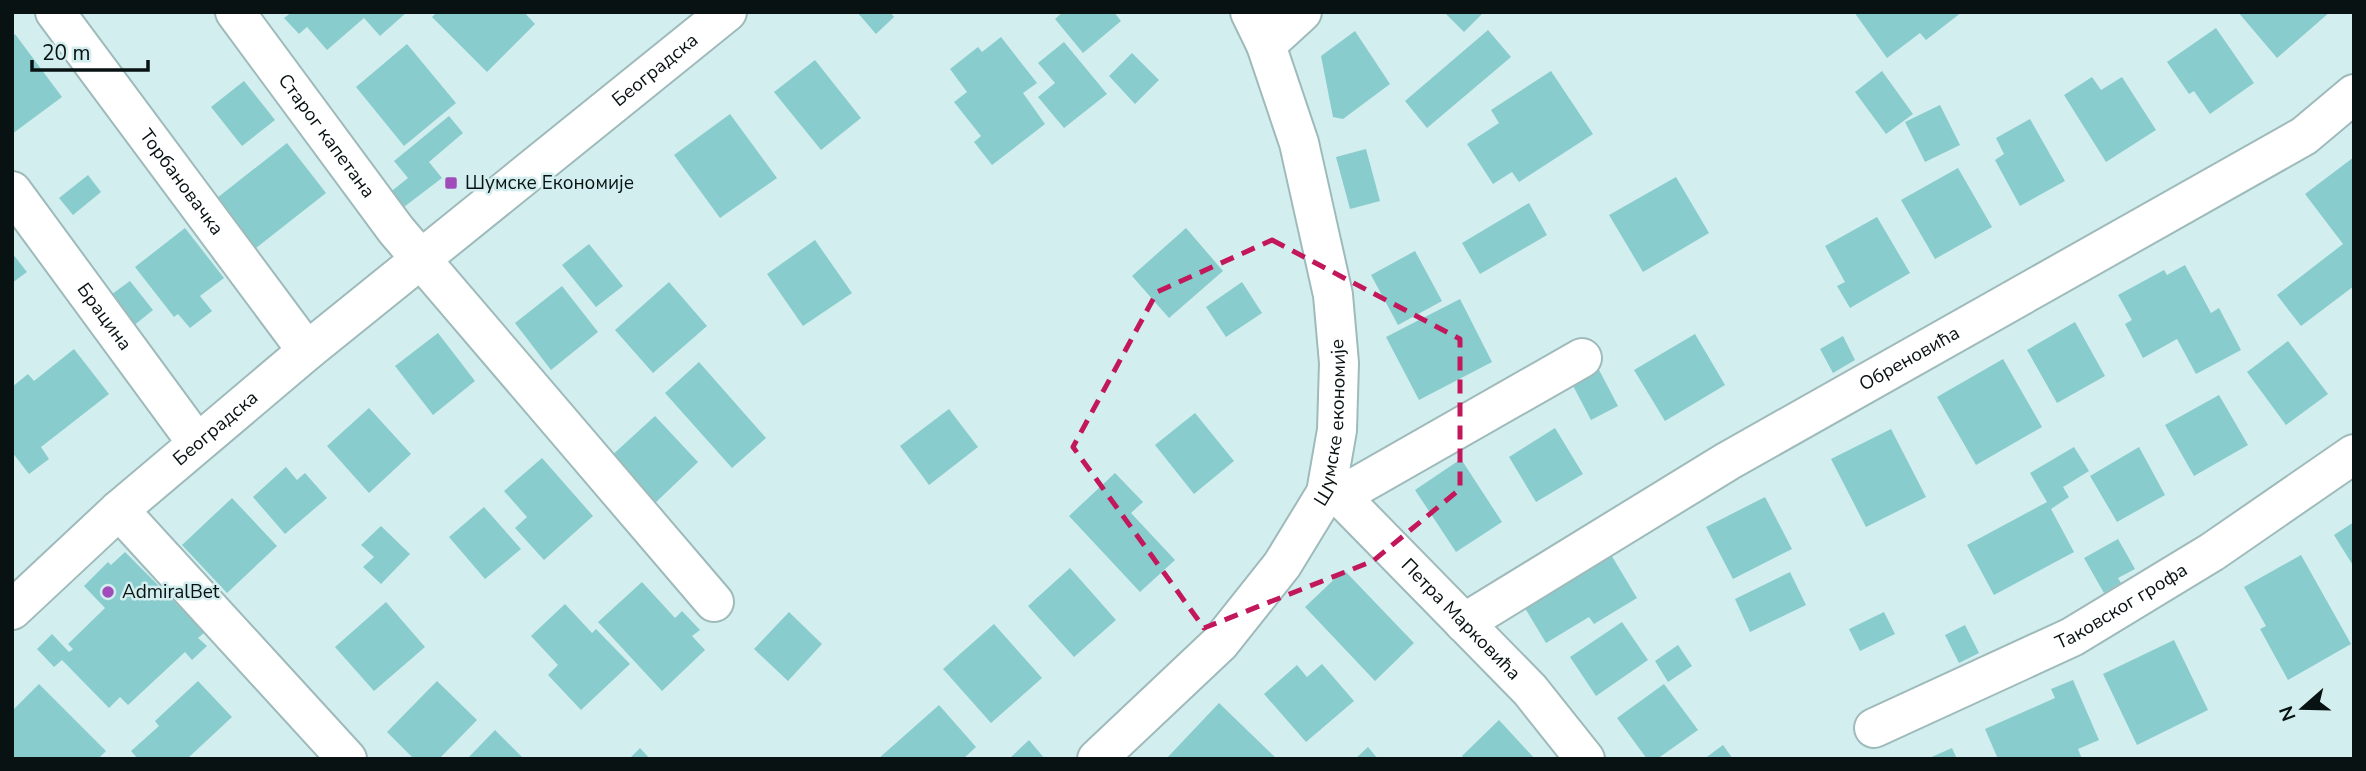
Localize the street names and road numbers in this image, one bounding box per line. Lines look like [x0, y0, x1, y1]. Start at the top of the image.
street label: Београдска [606, 27, 704, 113]
street label: Старог капетана [272, 68, 381, 203]
street label: Торбановачка [133, 124, 230, 241]
street label: Брацина [71, 278, 138, 356]
street label: Обреновића [1854, 320, 1964, 397]
street label: Шумске економије [1308, 338, 1352, 511]
street label: Београдска [168, 385, 264, 472]
street label: Петра Марковића [1395, 553, 1526, 686]
street label: Таковског грофа [2051, 557, 2193, 656]

